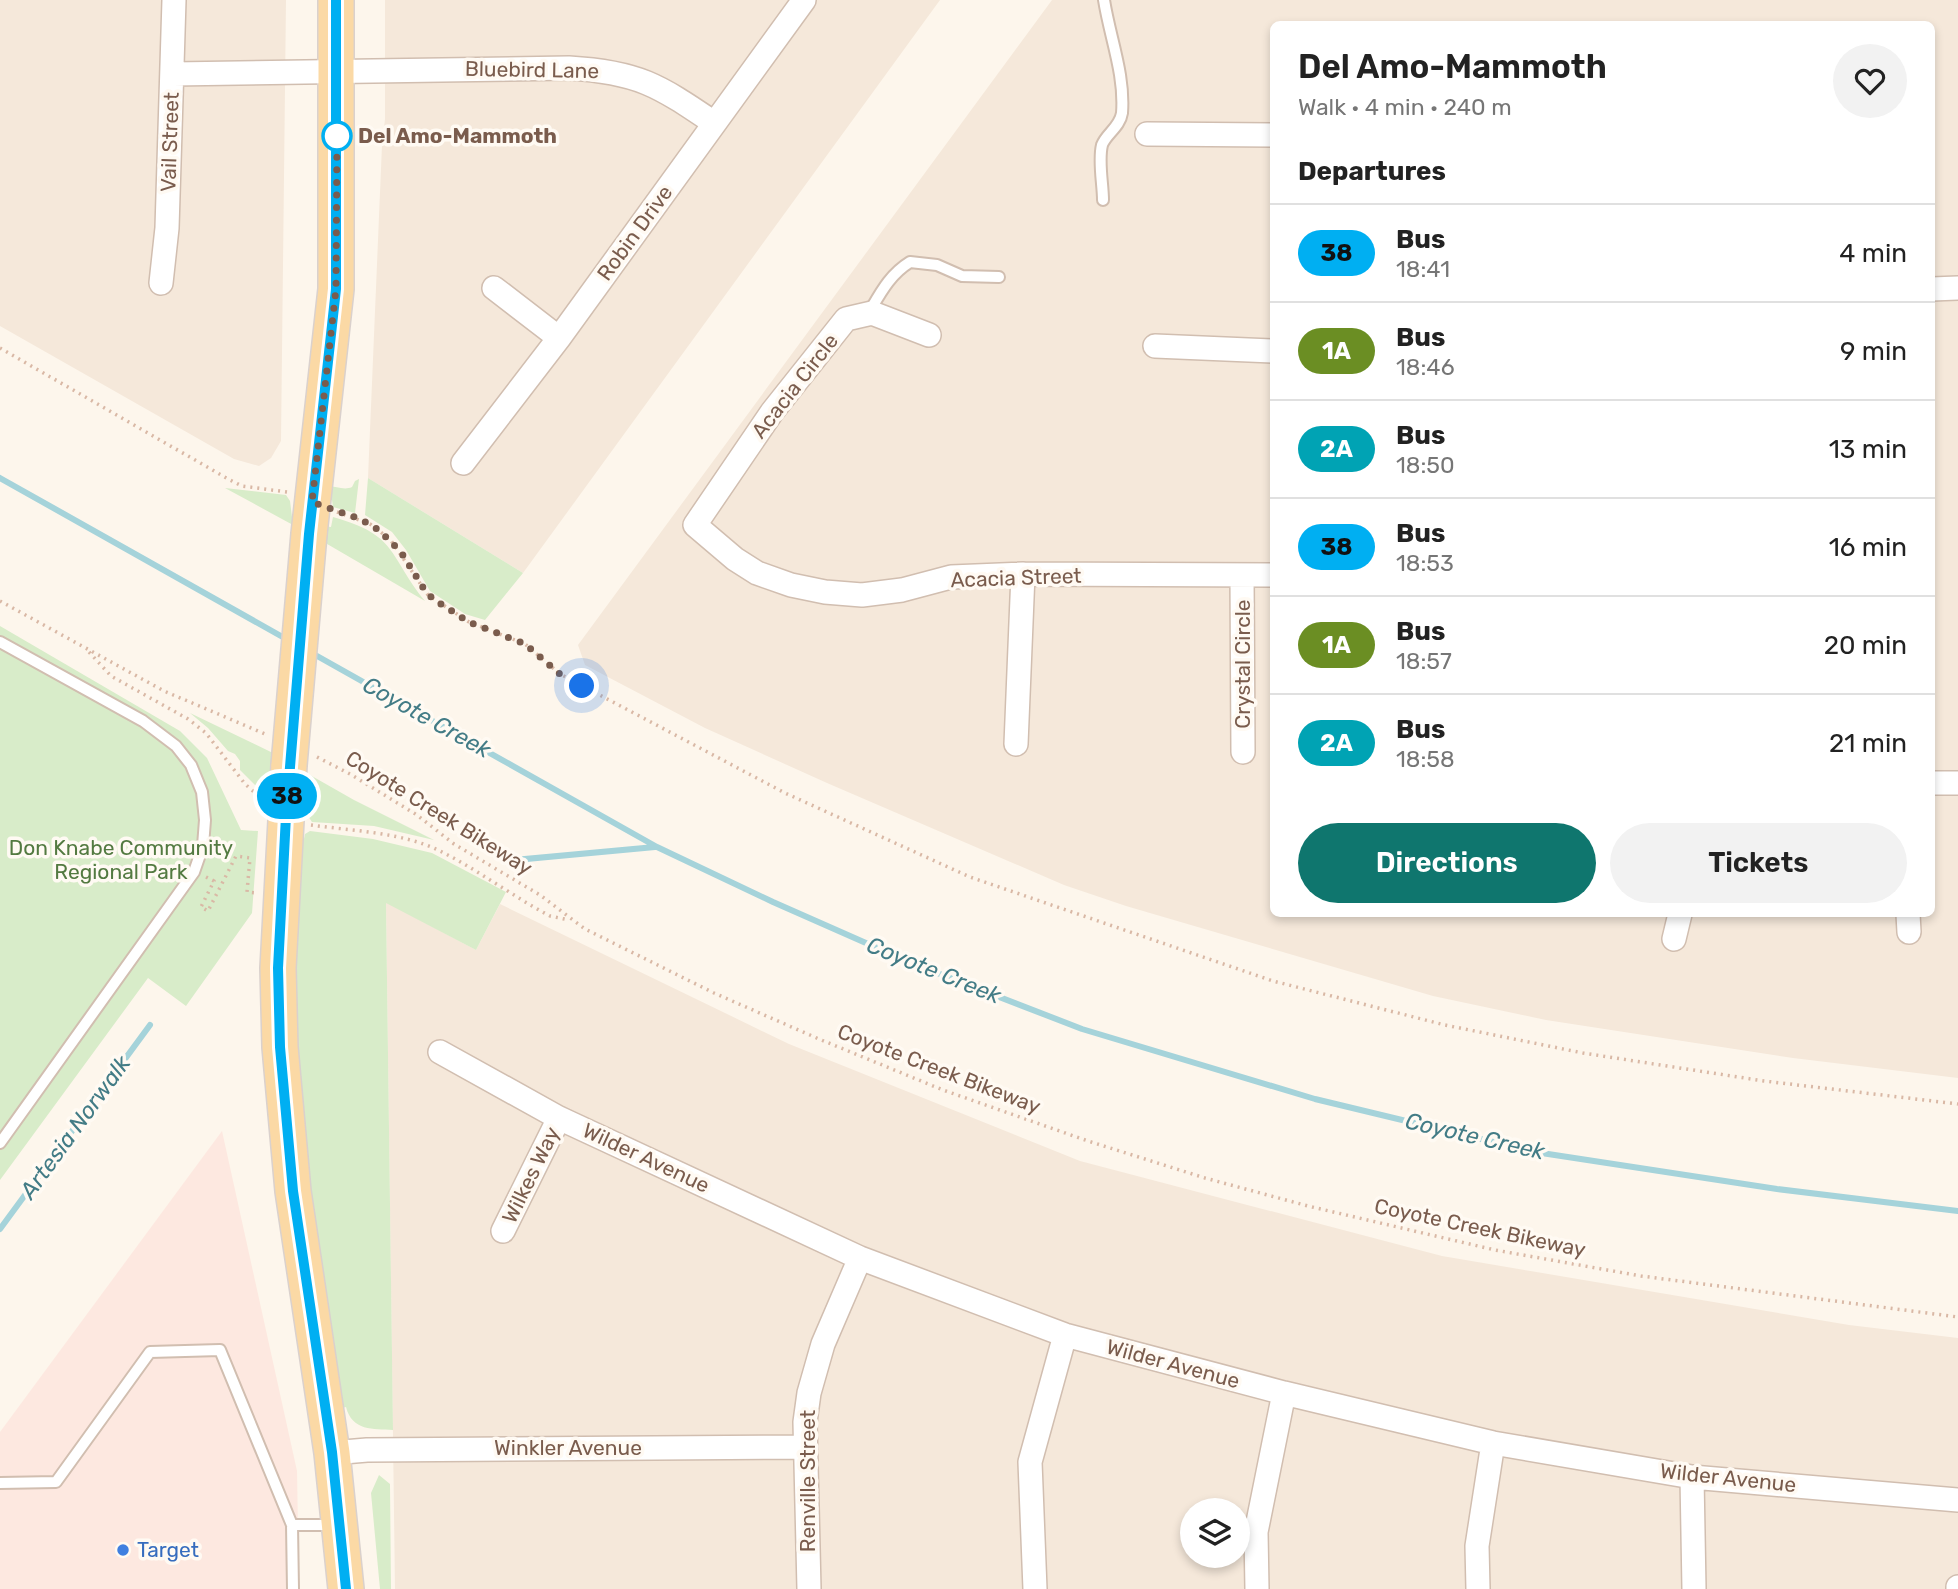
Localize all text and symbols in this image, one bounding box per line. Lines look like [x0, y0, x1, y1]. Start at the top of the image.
button: heart [1833, 44, 1907, 118]
text: Del Amo-Mammoth [1298, 47, 1607, 86]
street label: Bluebird Lane [465, 56, 599, 83]
street label: Vail Street [155, 91, 184, 192]
text: Walk · 4 min · 240 m [1298, 93, 1512, 121]
marker: Del Amo-Mammoth [322, 121, 352, 151]
place label: Del Amo-Mammoth [358, 123, 557, 148]
text: Departures [1298, 156, 1446, 187]
street label: Robin Drive [592, 180, 678, 285]
text: Bus [1396, 224, 1445, 255]
text: 4 min [1839, 238, 1907, 269]
text: 38 [1320, 239, 1353, 267]
text: 18:41 [1396, 255, 1450, 283]
text: Bus [1396, 322, 1445, 353]
street label: Acacia Circle [746, 328, 843, 443]
text: 9 min [1840, 336, 1907, 367]
text: 1A [1322, 337, 1351, 365]
text: 18:46 [1396, 353, 1455, 381]
text: Bus [1396, 420, 1445, 451]
text: 13 min [1829, 434, 1907, 465]
text: 2A [1320, 435, 1353, 463]
text: 18:50 [1396, 451, 1455, 479]
text: Bus [1396, 518, 1445, 549]
text: 16 min [1829, 532, 1907, 563]
text: 38 [1320, 533, 1353, 561]
text: 18:53 [1396, 549, 1454, 577]
street label: Acacia Street [950, 563, 1082, 592]
street label: Crystal Circle [1230, 599, 1255, 729]
text: Bus [1396, 616, 1445, 647]
text: 20 min [1824, 630, 1907, 661]
text: 1A [1322, 631, 1351, 659]
text: 18:57 [1396, 647, 1452, 675]
your location [564, 668, 599, 703]
water label: Coyote Creek [358, 670, 497, 764]
text: Bus [1396, 714, 1445, 745]
text: 21 min [1829, 728, 1907, 759]
text: 2A [1320, 729, 1353, 757]
street label: Coyote Creek Bikeway [341, 745, 538, 880]
text: 18:58 [1396, 745, 1455, 773]
line badge: 38 [256, 773, 318, 819]
text: 38 [271, 782, 303, 810]
button: Directions [1298, 823, 1596, 903]
button: Tickets [1610, 823, 1907, 903]
park label: Don Knabe Community Regional Park [9, 835, 234, 884]
water label: Coyote Creek [863, 930, 1006, 1010]
street label: Coyote Creek Bikeway [834, 1018, 1045, 1119]
water label: Artesia Norwalk [13, 1049, 137, 1205]
water label: Coyote Creek [1403, 1106, 1549, 1166]
street label: Wilder Avenue [579, 1117, 714, 1198]
street label: Wilkes Way [497, 1122, 565, 1227]
street label: Coyote Creek Bikeway [1372, 1193, 1588, 1262]
street label: Wilder Avenue [1104, 1334, 1242, 1393]
street label: Renville Street [795, 1410, 820, 1552]
street label: Winkler Avenue [494, 1435, 642, 1460]
street label: Wilder Avenue [1659, 1458, 1797, 1497]
map controls [1180, 1498, 1250, 1568]
button: layers [1180, 1498, 1250, 1568]
place label: Target [137, 1537, 199, 1562]
marker: Target [115, 1542, 131, 1558]

